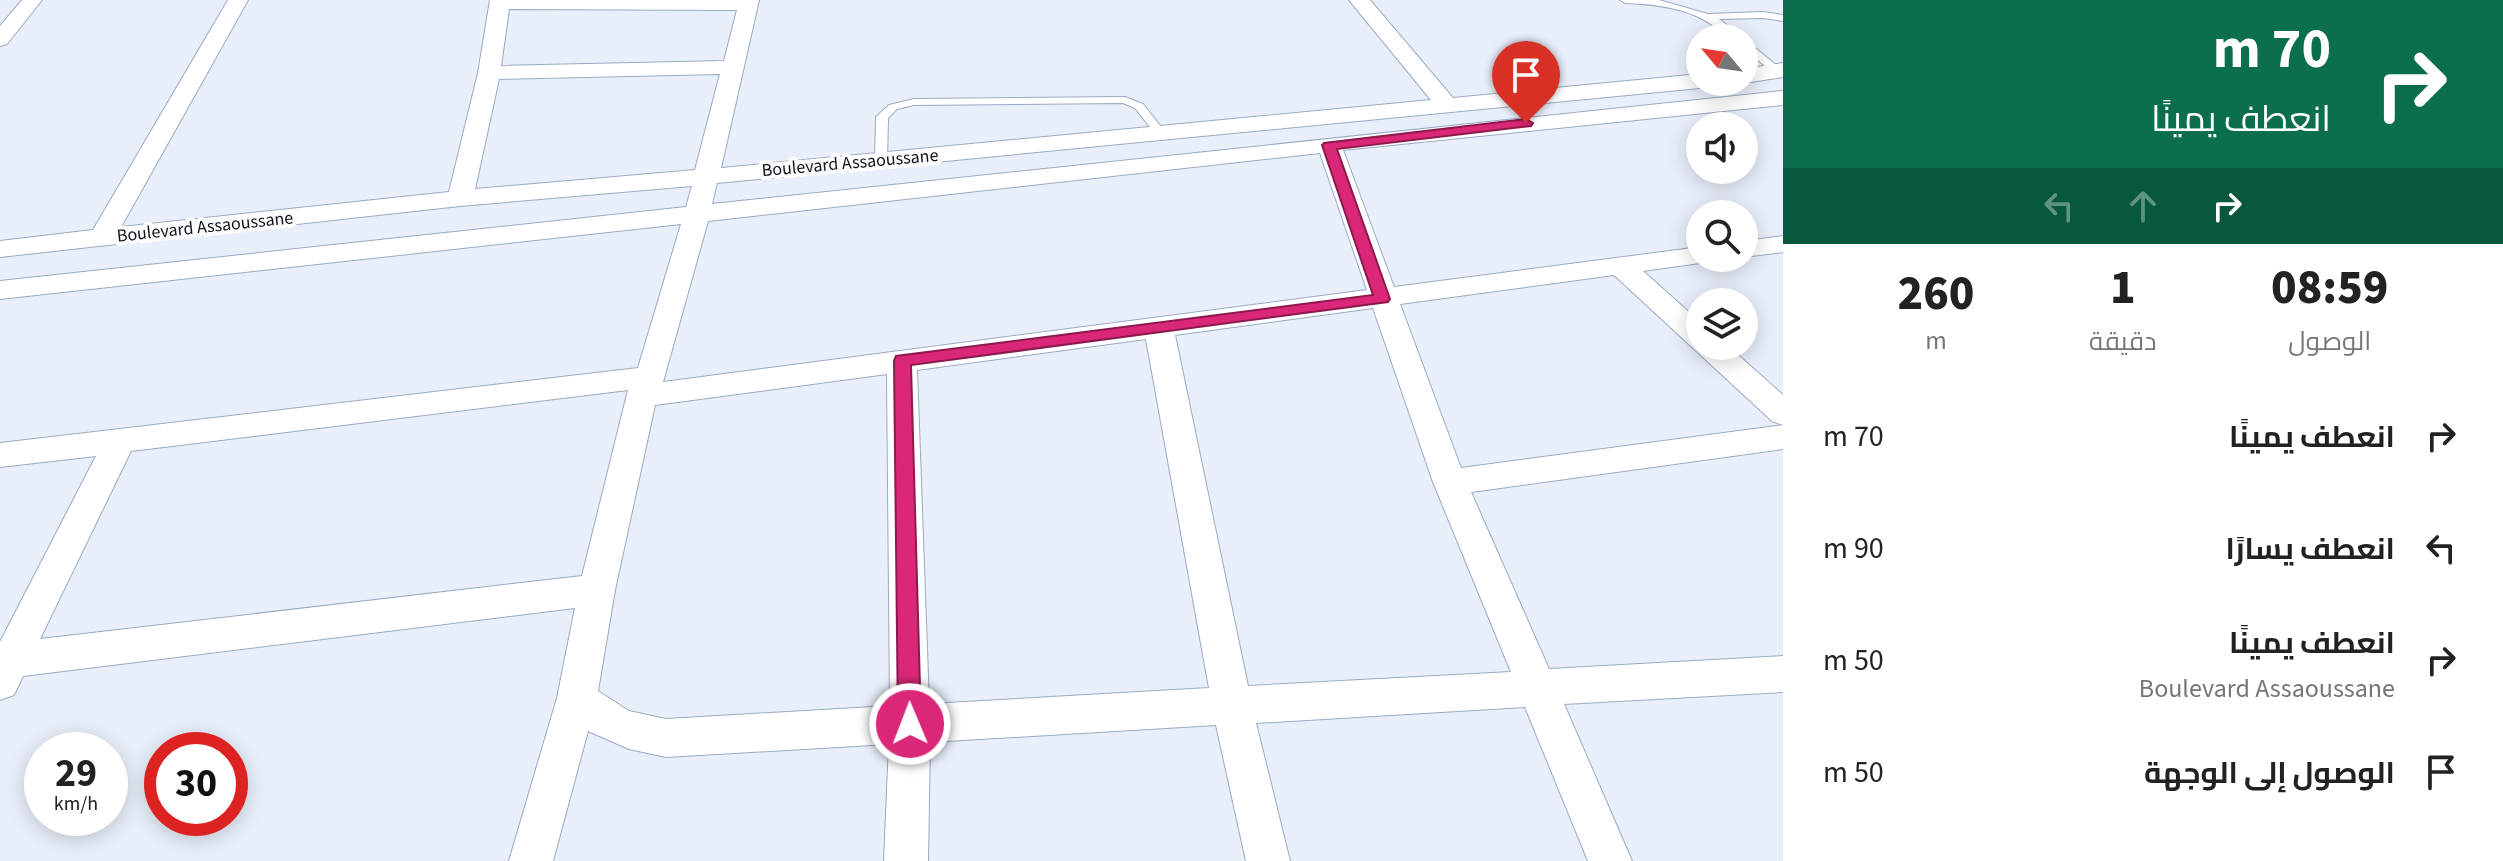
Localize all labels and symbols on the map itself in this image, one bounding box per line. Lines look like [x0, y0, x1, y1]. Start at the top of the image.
north arrow [1686, 24, 1758, 96]
pin [1492, 41, 1560, 123]
street label: Boulevard Assaoussane [761, 143, 939, 183]
street label: Boulevard Assaoussane [116, 205, 295, 249]
position arrow [868, 682, 952, 766]
speed limit sign: 30 [144, 732, 248, 836]

